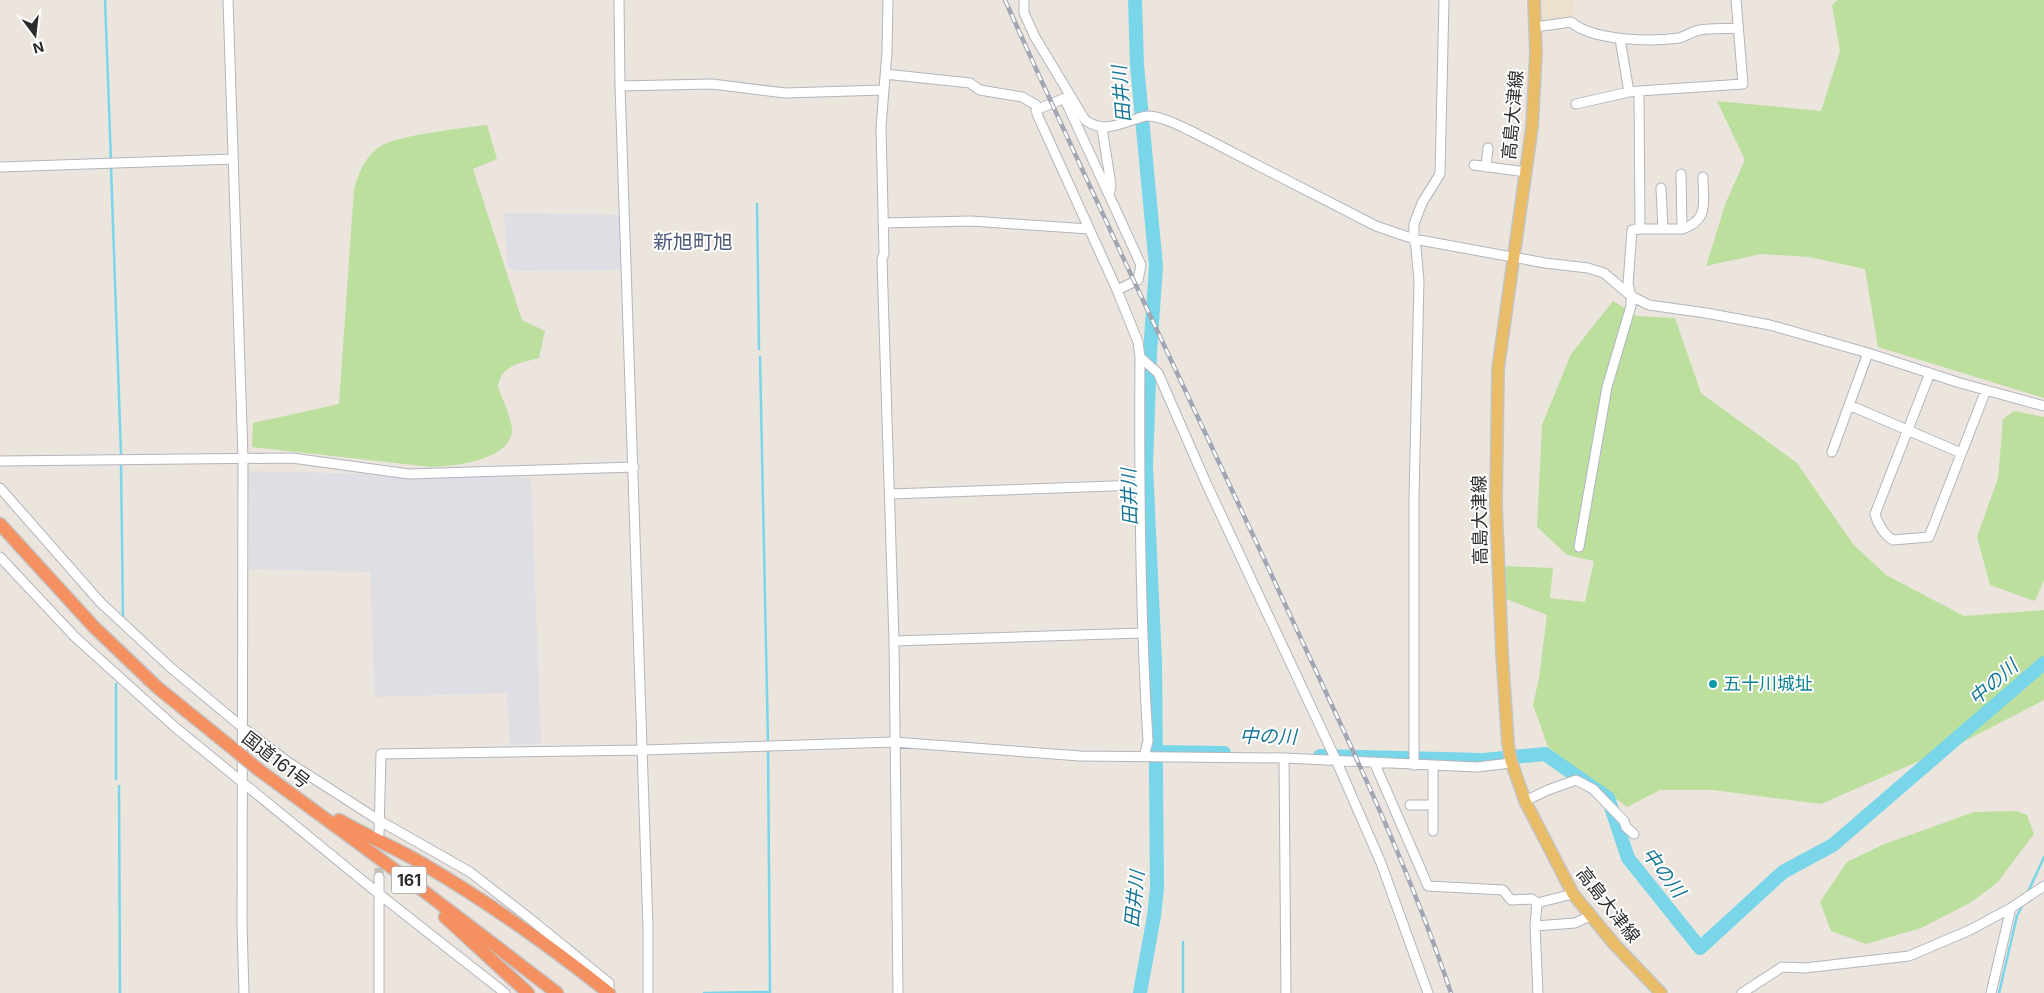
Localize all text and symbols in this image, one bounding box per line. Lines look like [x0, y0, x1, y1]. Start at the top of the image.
north arrow [10, 10, 60, 60]
text: N [31, 38, 46, 58]
water label: 田井川 [1107, 63, 1135, 123]
street label: 高島大津線 [1498, 69, 1527, 161]
district label: 新旭町旭 [653, 230, 733, 254]
water label: 田井川 [1117, 466, 1142, 526]
street label: 高島大津線 [1468, 475, 1491, 565]
water label: 中の川 [1964, 654, 2024, 710]
place label: 五十川城址 [1723, 673, 1813, 694]
marker: 五十川城址 [1707, 678, 1719, 690]
water label: 中の川 [1239, 725, 1299, 749]
street label: 国道161号 [238, 727, 314, 792]
water label: 中の川 [1637, 843, 1691, 904]
street label: 高島大津線 [1572, 863, 1644, 947]
road number: 161 [392, 866, 426, 894]
water label: 田井川 [1120, 868, 1149, 929]

